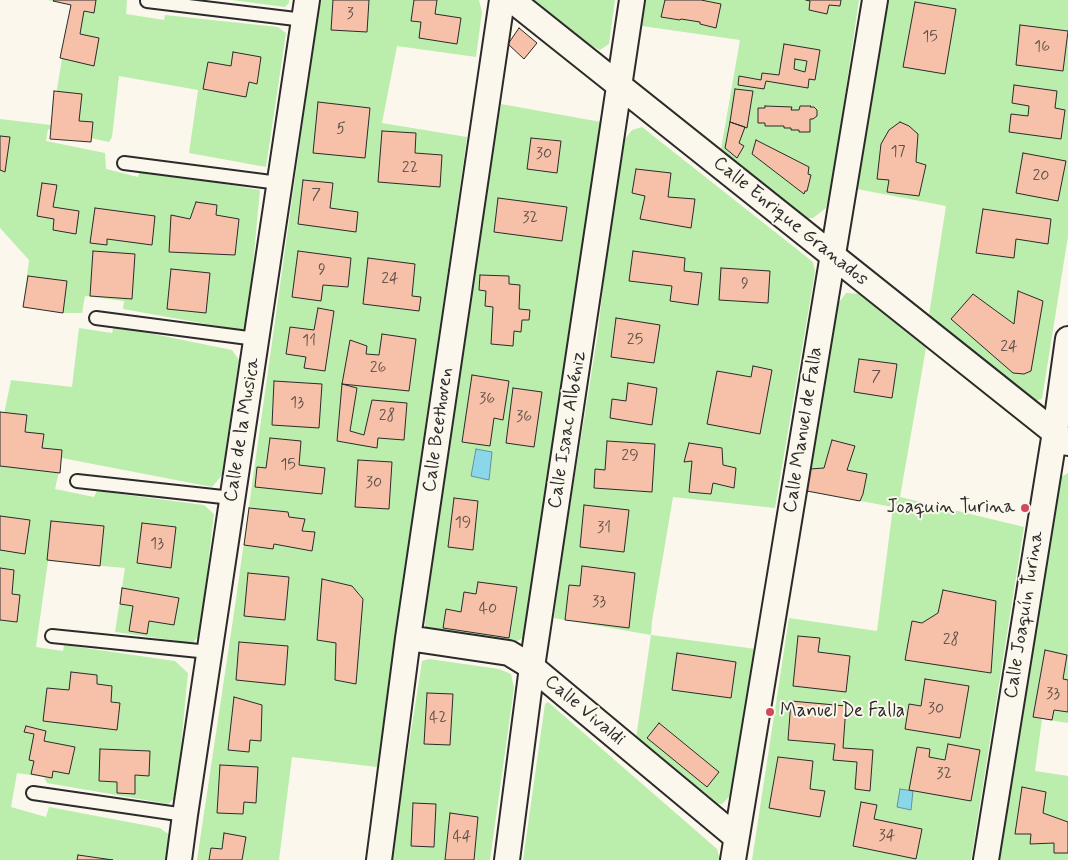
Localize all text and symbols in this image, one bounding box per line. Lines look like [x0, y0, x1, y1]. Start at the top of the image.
house number: 3 [346, 5, 354, 25]
house number: 15 [922, 28, 938, 48]
house number: 16 [1034, 38, 1050, 58]
house number: 5 [336, 120, 346, 140]
house number: 17 [890, 143, 906, 163]
house number: 30 [536, 145, 552, 165]
street label: Calle Enrique Granados [708, 152, 872, 292]
house number: 22 [402, 159, 418, 179]
house number: 20 [1033, 167, 1049, 187]
house number: 7 [311, 186, 321, 206]
house number: 32 [522, 209, 538, 229]
house number: 9 [318, 261, 326, 281]
house number: 24 [381, 270, 399, 290]
house number: 9 [741, 275, 749, 295]
house number: 25 [627, 331, 643, 351]
house number: 11 [302, 332, 316, 352]
house number: 24 [1000, 338, 1018, 358]
street label: Calle Manuel de Falla [780, 345, 828, 515]
street label: Calle Isaac Albéniz [544, 349, 592, 511]
street label: Calle de la Musica [220, 356, 266, 504]
house number: 26 [370, 359, 386, 379]
street label: Calle Beethoven [419, 366, 459, 494]
house number: 7 [871, 368, 881, 388]
house number: 36 [479, 390, 495, 410]
house number: 13 [290, 394, 304, 414]
house number: 28 [379, 407, 395, 427]
house number: 36 [516, 408, 532, 428]
house number: 29 [621, 447, 639, 467]
house number: 15 [280, 456, 296, 476]
house number: 30 [366, 474, 382, 494]
place label: Joaquin Turina [886, 497, 1015, 519]
marker: Joaquin Turina [1019, 502, 1031, 514]
house number: 19 [455, 514, 471, 534]
house number: 31 [597, 519, 611, 539]
street label: Calle Joaquín Turina [1000, 529, 1050, 701]
house number: 13 [150, 535, 164, 555]
house number: 33 [592, 593, 606, 613]
house number: 40 [479, 600, 497, 620]
house number: 28 [943, 631, 959, 651]
street label: Calle Vivaldi [539, 671, 629, 751]
house number: 33 [1046, 685, 1060, 705]
house number: 30 [928, 700, 944, 720]
place label: Manuel De Falla [780, 701, 905, 723]
marker: Manuel De Falla [764, 706, 776, 718]
house number: 42 [429, 709, 447, 729]
house number: 32 [936, 765, 952, 785]
house number: 34 [879, 827, 895, 847]
house number: 44 [452, 828, 472, 848]

